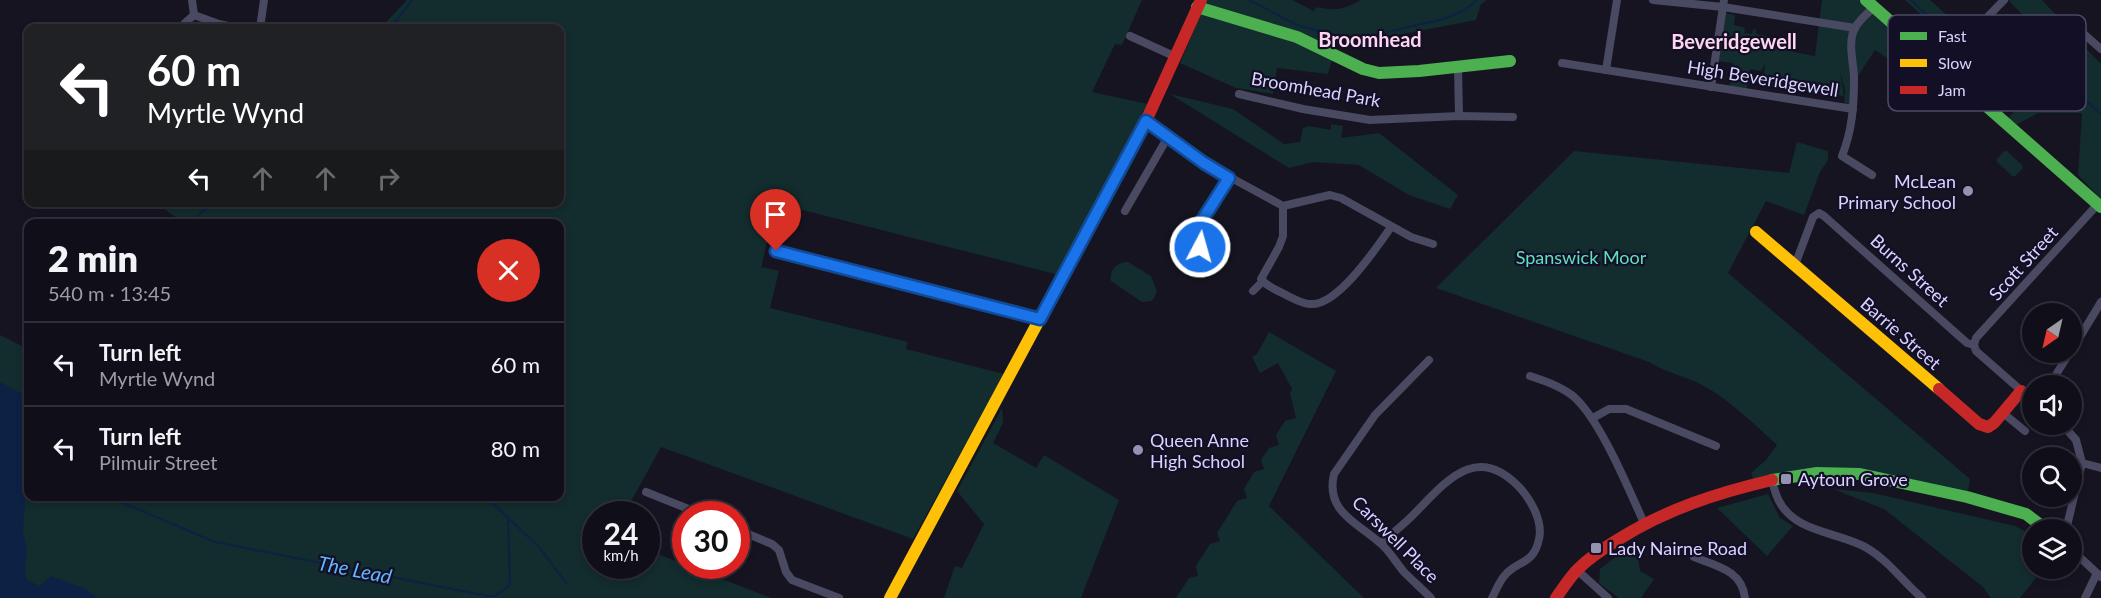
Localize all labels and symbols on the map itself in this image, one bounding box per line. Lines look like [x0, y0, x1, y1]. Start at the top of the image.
legend [1888, 15, 2086, 111]
text: Fast [1938, 26, 1967, 45]
district label: Broomhead [1318, 27, 1422, 51]
district label: Beveridgewell [1671, 29, 1797, 53]
text: Slow [1938, 53, 1972, 72]
street label: High Beveridgewell [1686, 55, 1840, 101]
street label: Broomhead Park [1249, 67, 1383, 111]
text: Jam [1938, 80, 1966, 99]
place label: McLean Primary School [1838, 170, 1956, 213]
marker: McLean Primary School [1961, 184, 1975, 198]
pin [750, 189, 801, 251]
position arrow [1168, 215, 1232, 279]
street label: Scott Street [1984, 221, 2062, 305]
street label: Burns Street [1866, 229, 1954, 311]
park label: Spanswick Moor [1516, 246, 1647, 268]
street label: Barrie Street [1856, 292, 1946, 374]
north arrow [2022, 303, 2082, 363]
place label: Queen Anne High School [1150, 429, 1249, 472]
marker: Queen Anne High School [1131, 443, 1145, 457]
place label: Aytoun Grove [1798, 468, 1908, 490]
marker: Aytoun Grove [1779, 472, 1793, 486]
street label: Carswell Place [1348, 491, 1444, 587]
speed limit sign: 30 [672, 501, 750, 579]
place label: Lady Nairne Road [1608, 537, 1747, 559]
marker: Lady Nairne Road [1589, 541, 1603, 555]
water label: The Lead [316, 550, 394, 588]

